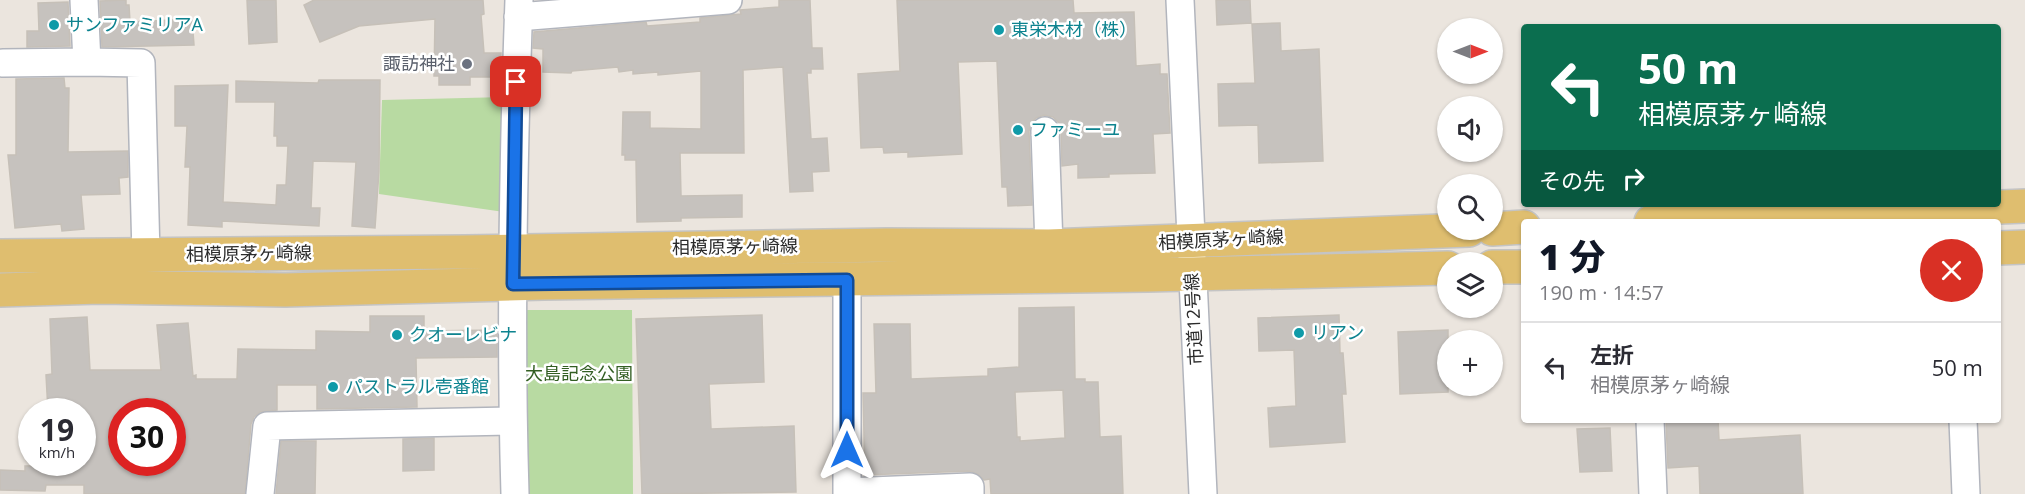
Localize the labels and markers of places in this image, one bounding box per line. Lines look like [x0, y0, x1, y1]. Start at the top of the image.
place label: サンファミリアA [66, 12, 203, 36]
place label: 東栄木材（株） [1011, 17, 1137, 41]
marker: サンファミリアA [47, 18, 61, 32]
marker: 東栄木材（株） [992, 23, 1006, 37]
place label: 諏訪神社 [383, 51, 455, 75]
pin [490, 56, 541, 107]
marker: 諏訪神社 [460, 57, 474, 71]
place label: ファミーユ [1030, 117, 1120, 141]
marker: ファミーユ [1011, 123, 1025, 137]
place label: リアン [1311, 320, 1364, 344]
place label: クオーレビナ [409, 322, 517, 346]
marker: リアン [1292, 326, 1306, 340]
marker: クオーレビナ [390, 328, 404, 342]
place label: パストラル壱番館 [345, 374, 489, 398]
marker: パストラル壱番館 [326, 380, 340, 394]

